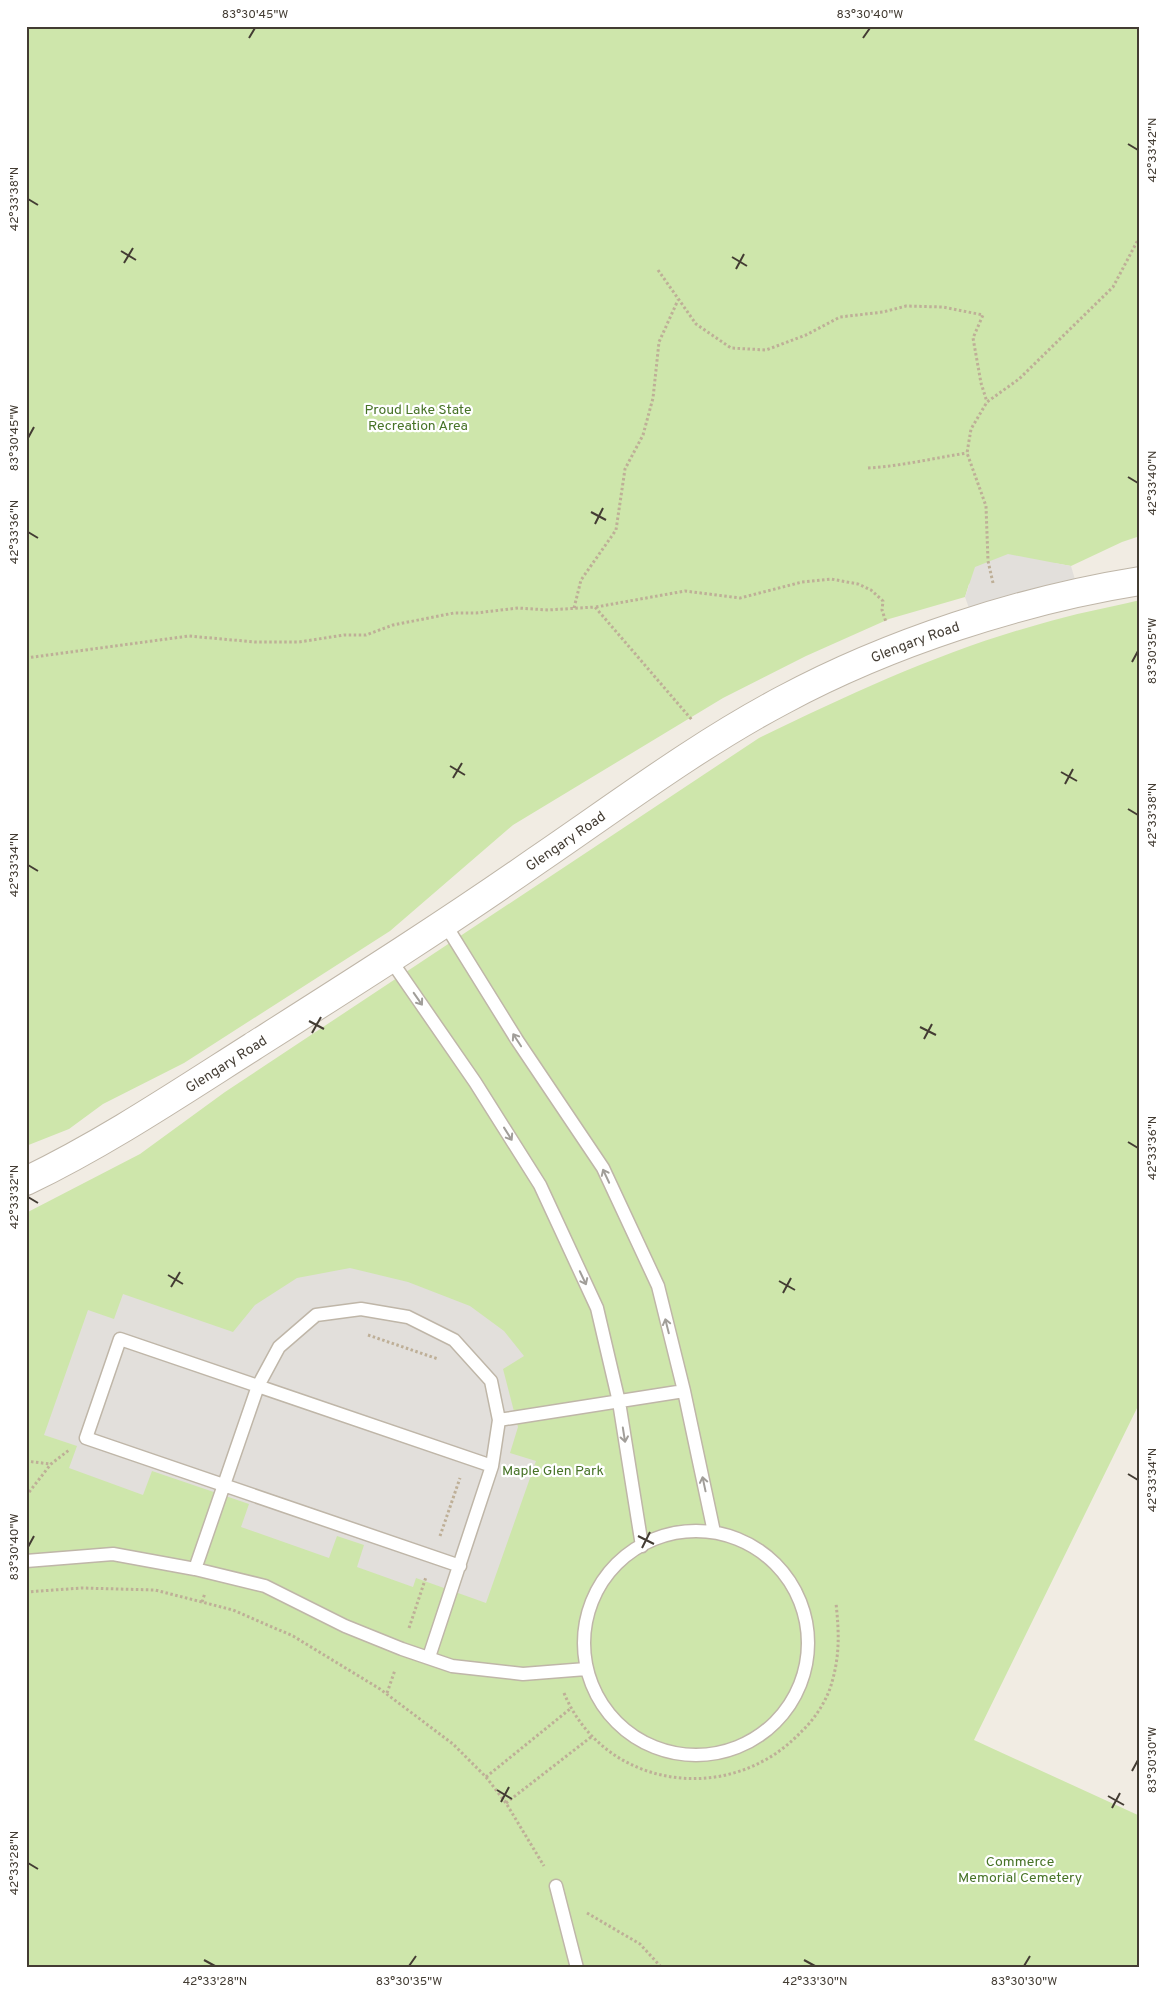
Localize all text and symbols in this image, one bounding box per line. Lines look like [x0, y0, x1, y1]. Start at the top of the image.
text: 83°30'45"W [222, 7, 288, 23]
text: 83°30'40"W [837, 7, 903, 23]
text: 42°33'42"N [1145, 118, 1161, 182]
text: 42°33'38"N [7, 167, 23, 231]
park label: Proud Lake State Recreation Area [365, 402, 471, 435]
text: 83°30'45"W [7, 405, 23, 471]
text: 42°33'40"N [1145, 450, 1161, 516]
text: 42°33'36"N [7, 500, 23, 564]
text: 83°30'35"W [1145, 618, 1161, 684]
street label: Glengary Road [869, 619, 962, 667]
text: 42°33'38"N [1145, 783, 1161, 847]
street label: Glengary Road [523, 808, 609, 876]
text: 42°33'34"N [7, 833, 23, 897]
one-way arrow [413, 992, 423, 1006]
street label: Glengary Road [183, 1033, 271, 1097]
one-way arrow [512, 1033, 522, 1047]
text: 42°33'36"N [1145, 1116, 1161, 1180]
one-way arrow [504, 1127, 514, 1141]
text: 42°33'32"N [7, 1165, 23, 1229]
one-way arrow [601, 1169, 610, 1184]
one-way arrow [579, 1270, 589, 1285]
one-way arrow [662, 1318, 671, 1334]
one-way arrow [620, 1426, 630, 1442]
text: 42°33'34"N [1145, 1448, 1161, 1512]
park label: Maple Glen Park [502, 1463, 604, 1480]
one-way arrow [698, 1476, 708, 1492]
text: 83°30'40"W [7, 1514, 23, 1580]
text: 83°30'30"W [1145, 1727, 1161, 1793]
text: 42°33'28"N [7, 1831, 23, 1895]
park label: Commerce Memorial Cemetery [958, 1854, 1082, 1887]
text: 42°33'28"N [183, 1974, 247, 1990]
text: 83°30'35"W [376, 1974, 442, 1990]
text: 42°33'30"N [783, 1974, 847, 1990]
text: 83°30'30"W [991, 1974, 1057, 1990]

